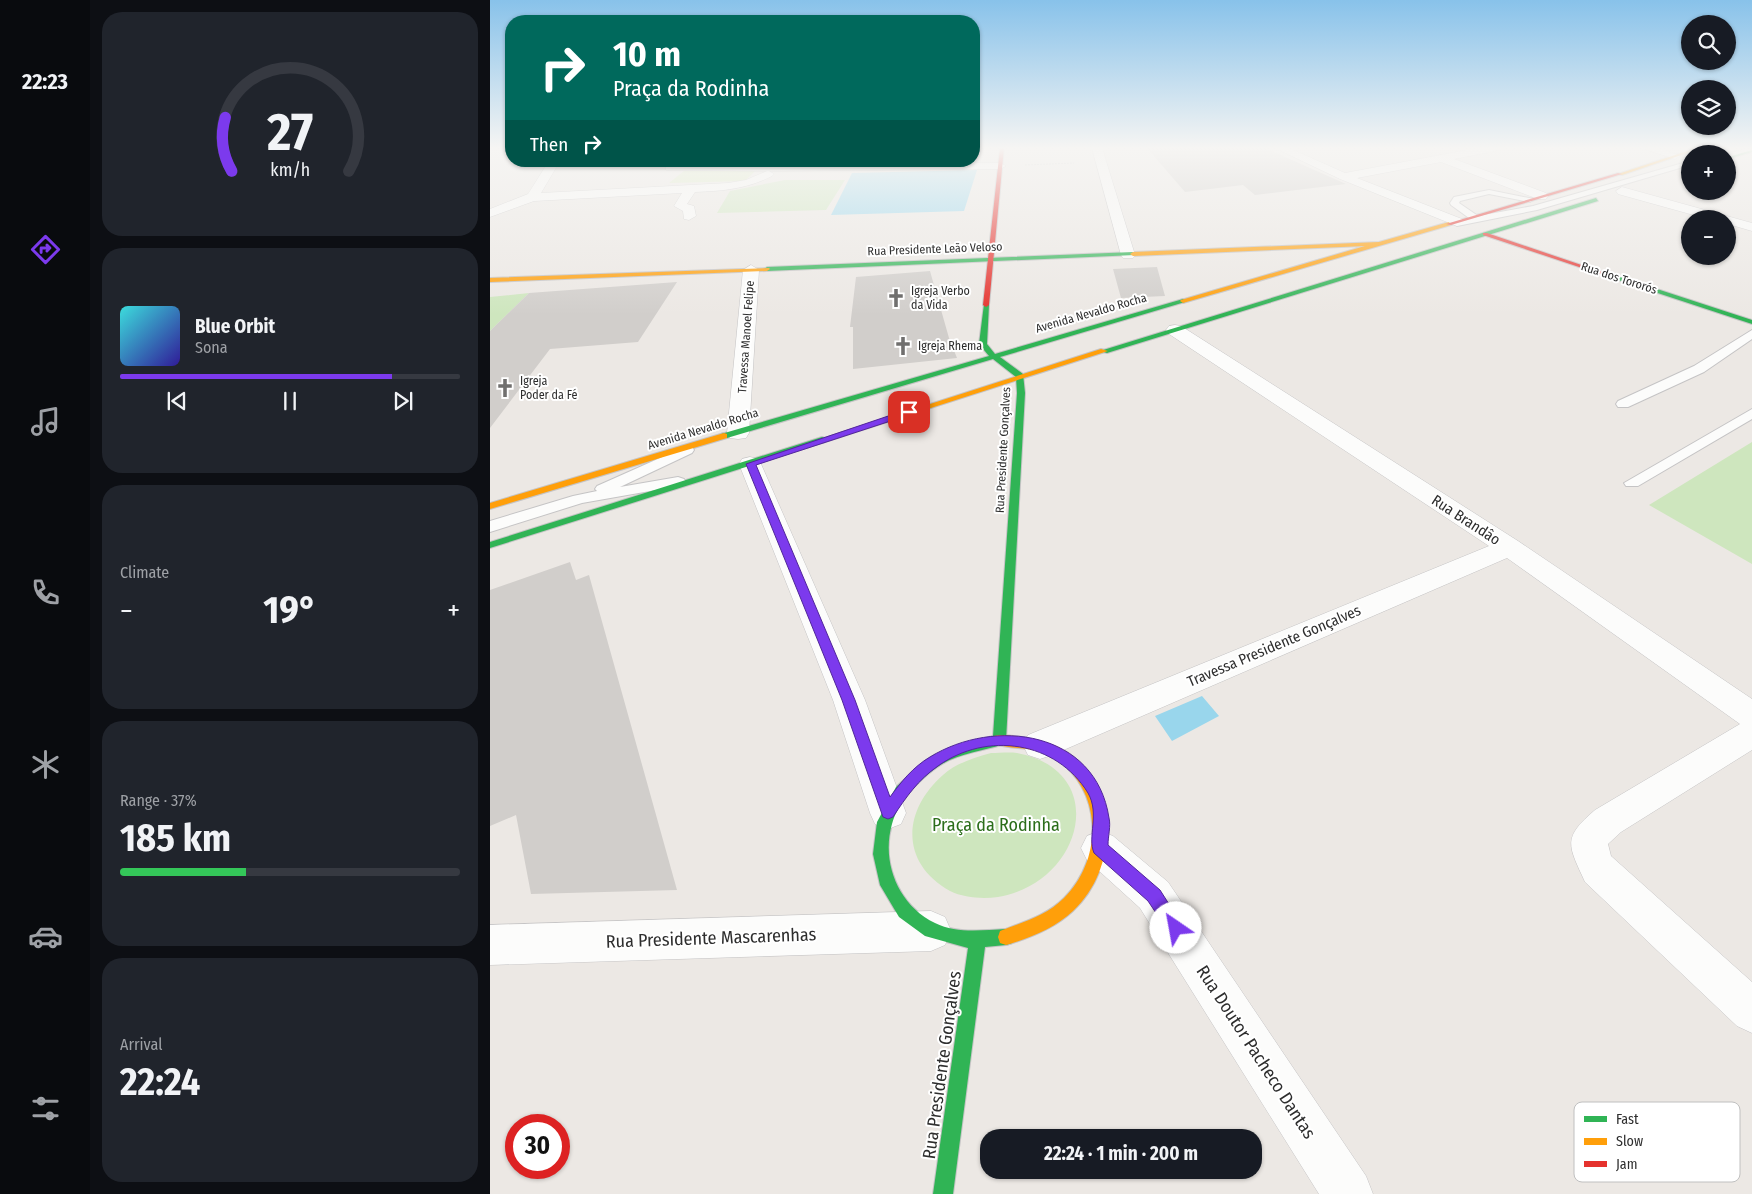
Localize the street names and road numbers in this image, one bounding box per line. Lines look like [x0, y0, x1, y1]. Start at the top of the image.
street label: Rua Presidente Leão Veloso [867, 240, 1003, 258]
street label: Rua dos Tororós [1579, 259, 1659, 297]
street label: Travessa Manoel Felipe [735, 280, 757, 394]
street label: Avenida Nevaldo Rocha [1034, 290, 1148, 336]
street label: Rua Presidente Gonçalves [993, 387, 1013, 513]
street label: Avenida Nevaldo Rocha [646, 405, 760, 452]
street label: Rua Brandâo [1428, 491, 1504, 549]
street label: Travessa Presidente Gonçalves [1184, 601, 1364, 691]
street label: Rua Presidente Mascarenhas [605, 923, 817, 953]
street label: Rua Doutor Pacheco Dantas [1192, 961, 1321, 1143]
street label: Rua Presidente Gonçalves [918, 969, 966, 1160]

